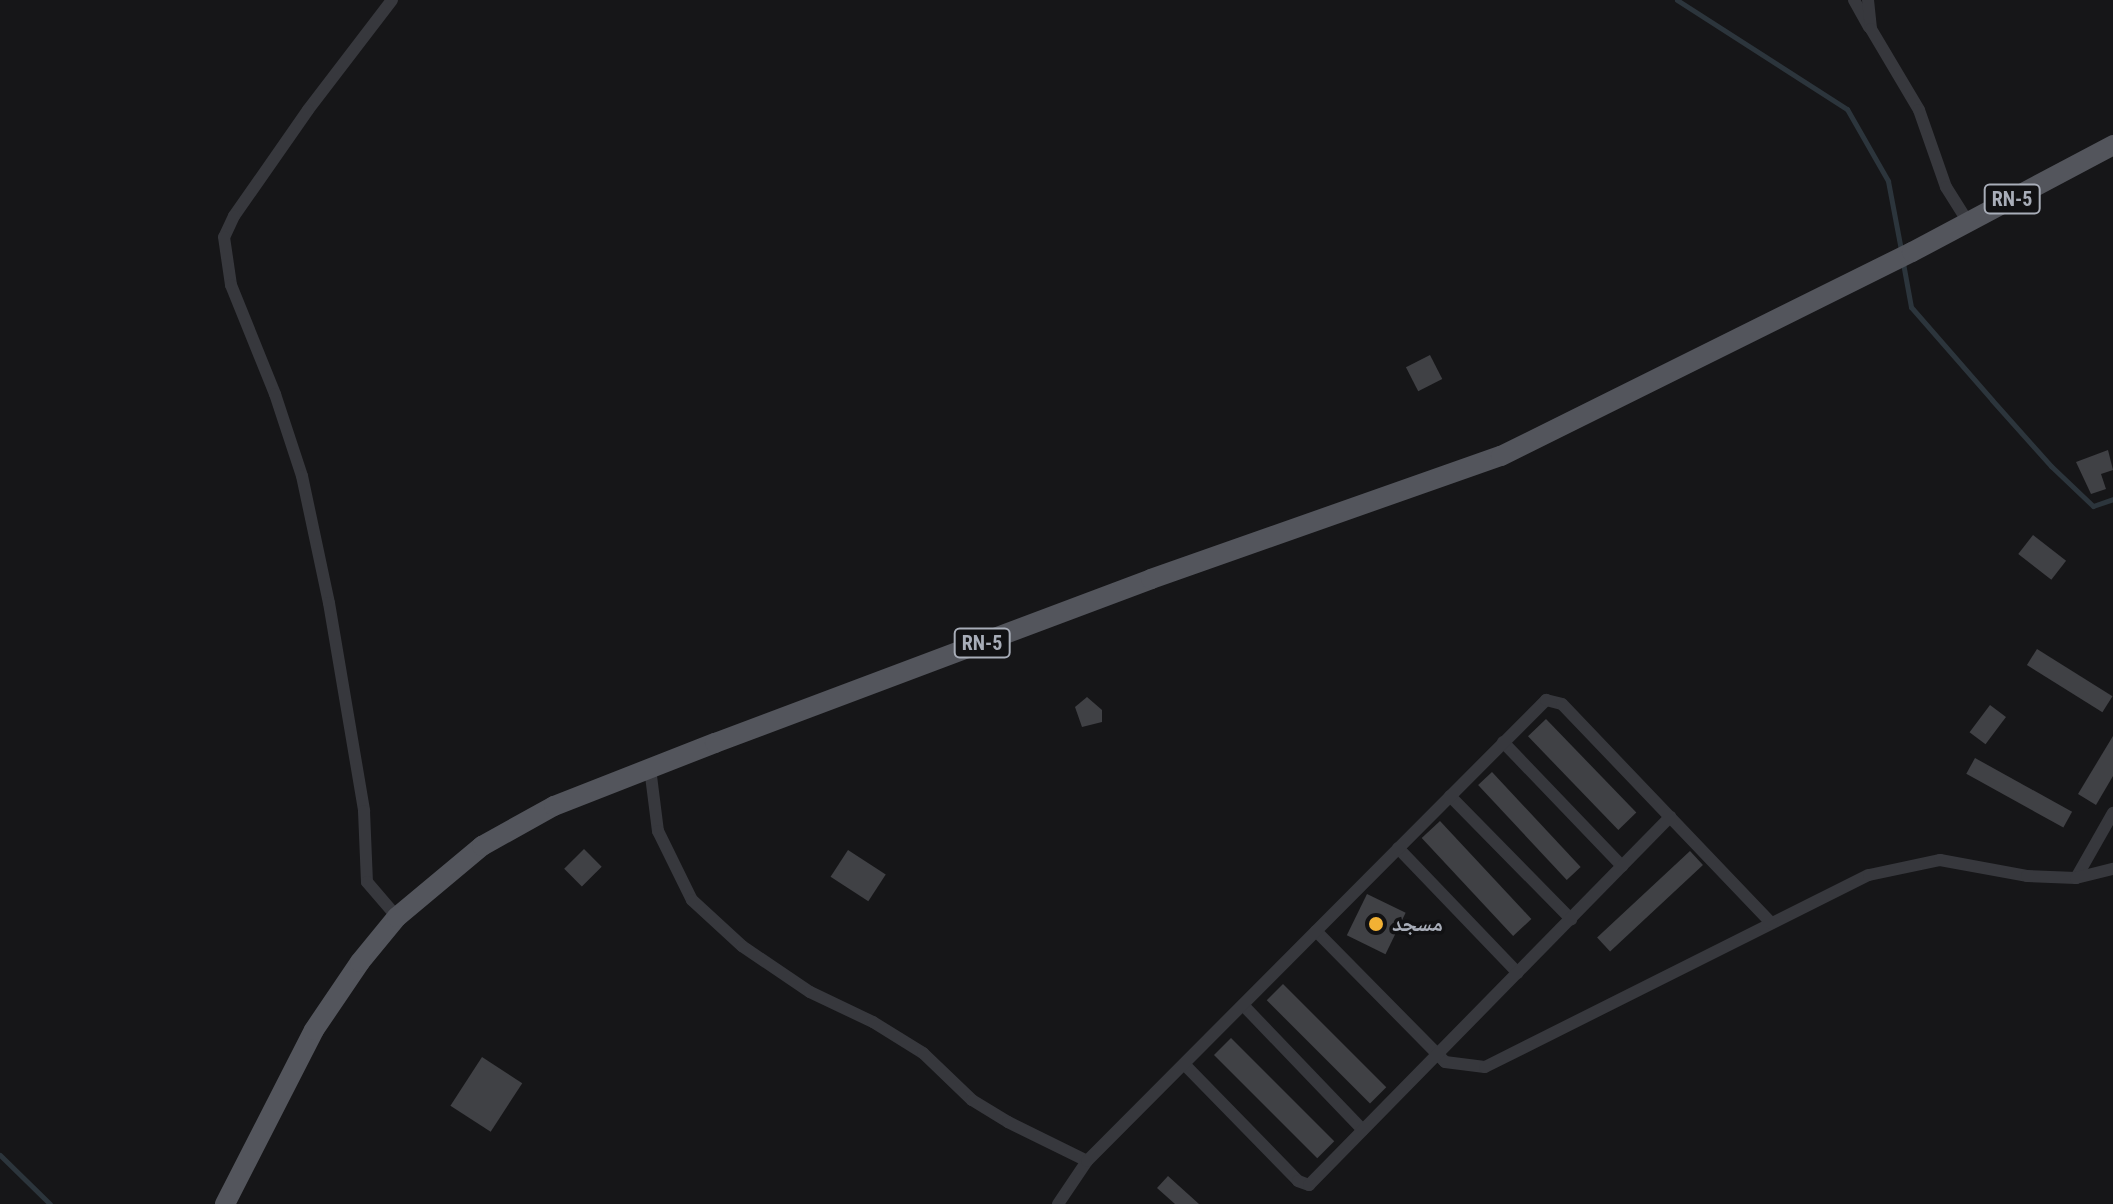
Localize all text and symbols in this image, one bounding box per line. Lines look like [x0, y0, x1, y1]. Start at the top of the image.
road number: RN-5 [1982, 183, 2042, 215]
road number: RN-5 [952, 627, 1012, 659]
place label: مسجد [1392, 911, 1443, 937]
marker: مسجد [1367, 915, 1385, 933]

